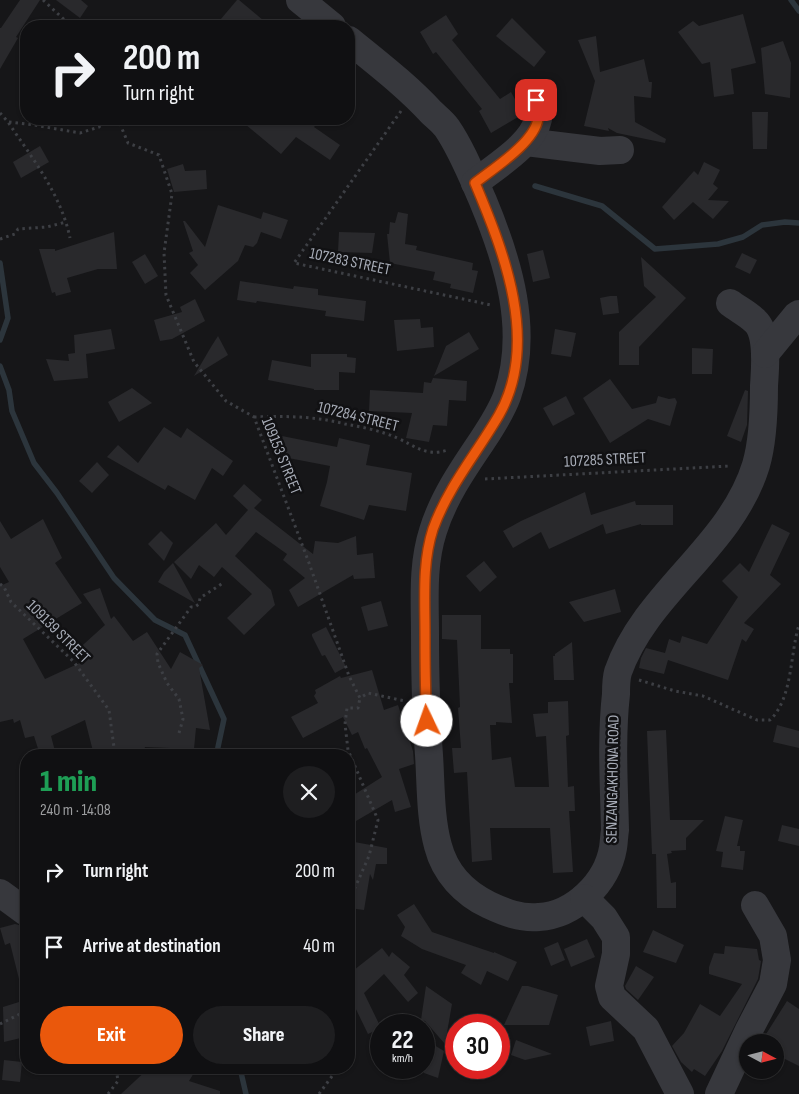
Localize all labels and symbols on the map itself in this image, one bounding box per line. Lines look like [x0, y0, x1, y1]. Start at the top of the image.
pin [515, 79, 557, 121]
street label: 107283 STREET [308, 244, 393, 280]
street label: 107284 STREET [316, 398, 401, 436]
street label: 109153 STREET [257, 415, 305, 498]
street label: 107285 STREET [564, 448, 647, 472]
street label: 109139 STREET [22, 596, 94, 668]
position arrow [400, 694, 452, 746]
street label: SENZANGAKHONA ROAD [602, 714, 624, 843]
speed limit sign: 30 [445, 1014, 510, 1079]
north arrow [739, 1034, 784, 1079]

